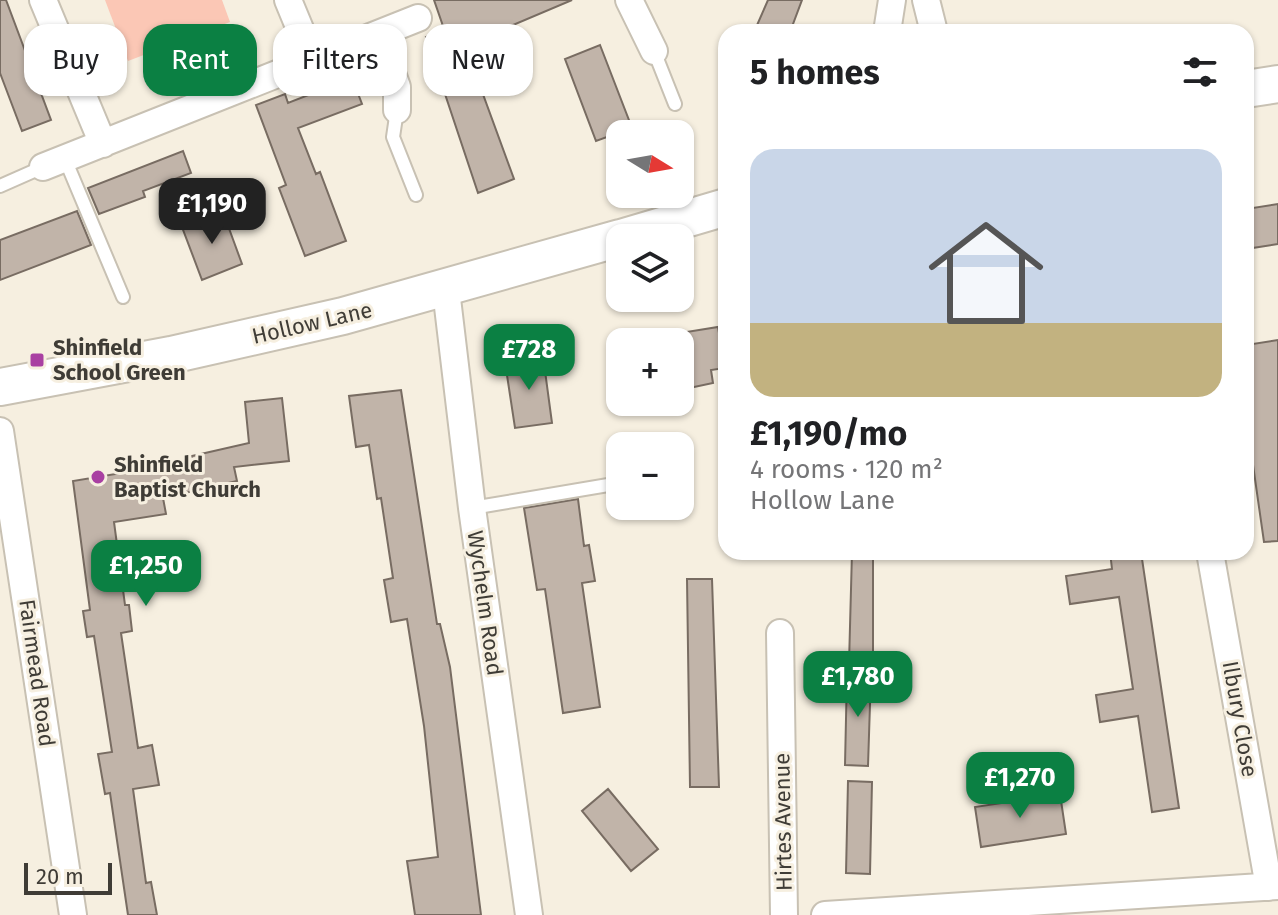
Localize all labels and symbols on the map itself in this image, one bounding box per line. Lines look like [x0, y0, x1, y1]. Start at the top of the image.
north arrow [606, 120, 694, 208]
pin: £1,190 [147, 178, 277, 246]
street label: Hollow Lane [249, 296, 375, 350]
pin: £728 [482, 324, 576, 392]
place label: Shinfield School Green [53, 334, 186, 386]
marker: Shinfield School Green [28, 351, 46, 369]
place label: Shinfield Baptist Church [114, 451, 261, 503]
marker: Shinfield Baptist Church [89, 468, 107, 486]
street label: Wychelm Road [461, 529, 509, 677]
pin: £1,250 [81, 540, 211, 608]
street label: Fairmead Road [13, 598, 61, 748]
pin: £1,780 [793, 651, 923, 719]
street label: Ilbury Close [1217, 659, 1263, 779]
pin: £1,270 [955, 752, 1085, 820]
street label: Hirtes Avenue [768, 753, 798, 891]
scale bar [24, 859, 112, 895]

